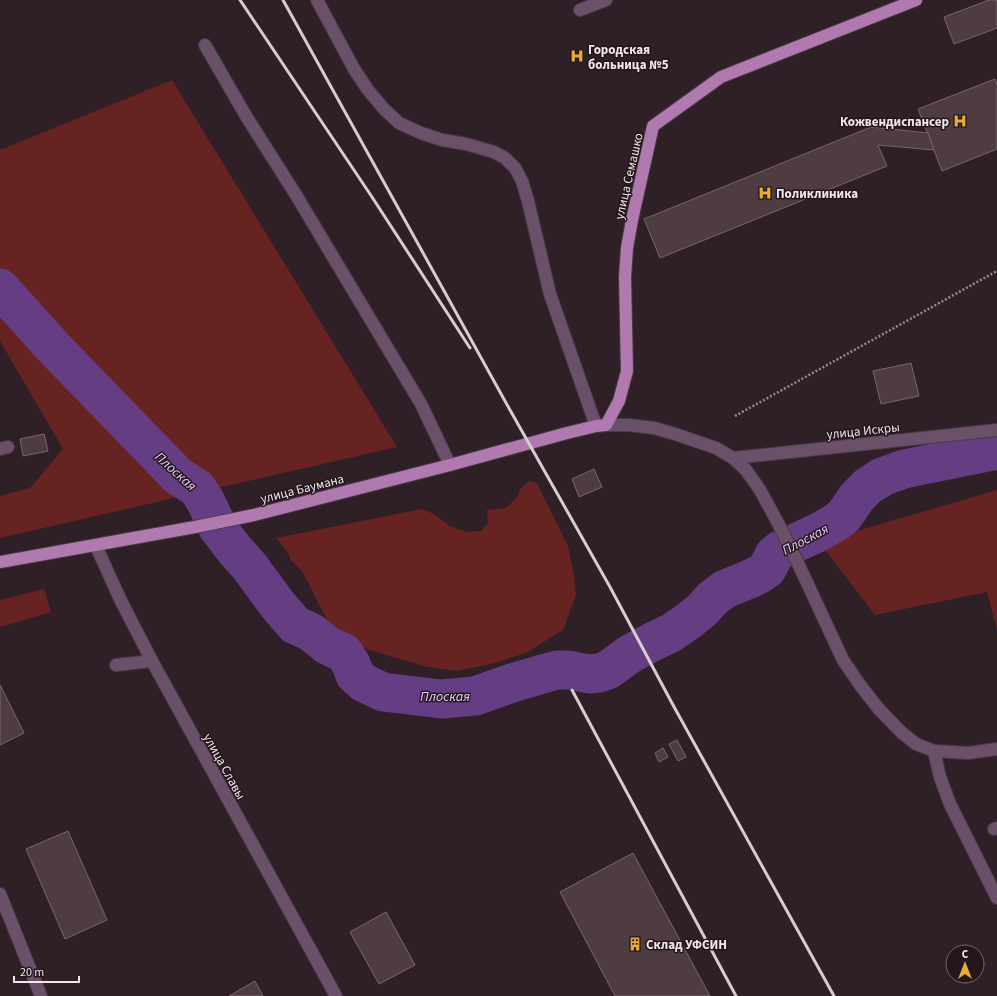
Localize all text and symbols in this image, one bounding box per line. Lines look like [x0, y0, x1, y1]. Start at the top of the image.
place label: Городская больница №5 [588, 41, 669, 74]
hospital icon: Городская больница №5 [569, 48, 585, 64]
place label: Кожвендиспансер [840, 113, 949, 131]
hospital icon: Кожвендиспансер [952, 113, 968, 129]
street label: улица Семашко [610, 131, 648, 221]
hospital icon: Поликлиника [757, 185, 773, 201]
place label: Поликлиника [776, 185, 858, 203]
street label: улица Искры [826, 418, 901, 444]
water label: Плоская [150, 448, 201, 496]
street label: улица Баумана [259, 470, 346, 508]
water label: Плоская [779, 519, 832, 560]
water label: Плоская [420, 687, 470, 707]
street label: улица Славы [199, 730, 250, 803]
building icon: Склад УФСИН [627, 936, 643, 952]
place label: Склад УФСИН [646, 936, 727, 954]
north arrow [945, 944, 985, 984]
text: С [962, 947, 969, 962]
scale bar [14, 958, 79, 984]
text: 20 m [20, 964, 44, 981]

